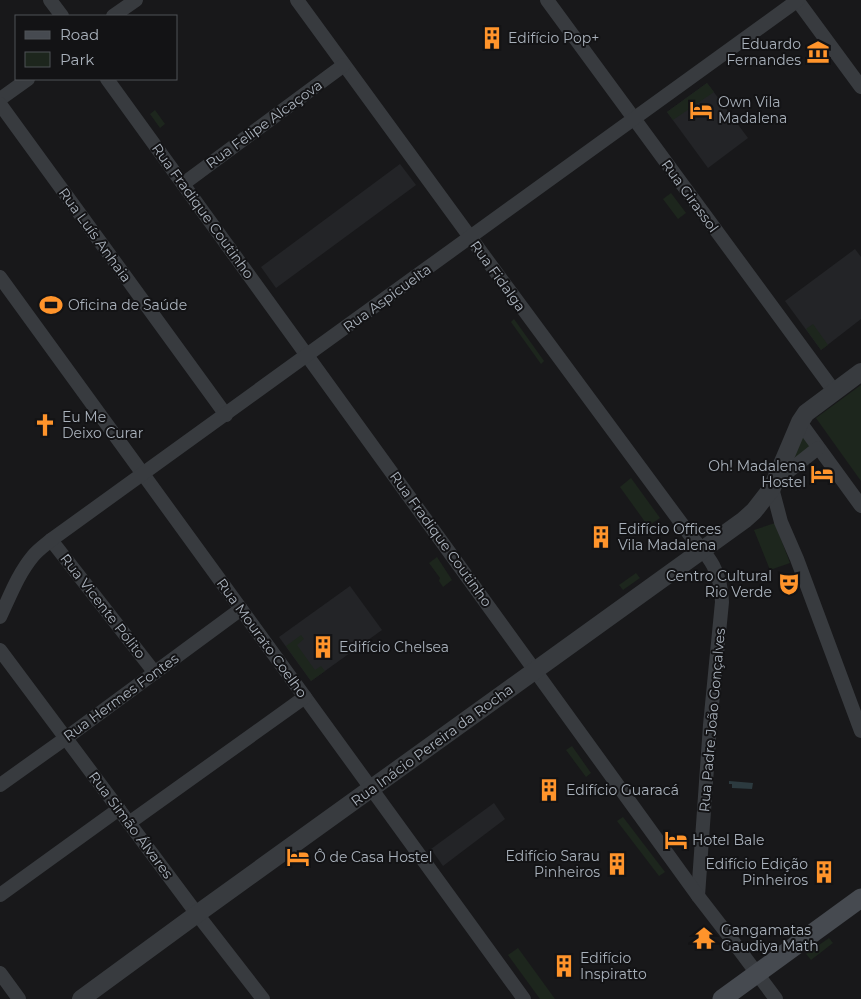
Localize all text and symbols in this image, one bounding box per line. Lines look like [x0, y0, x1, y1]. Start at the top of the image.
legend [15, 15, 178, 80]
text: Road [60, 25, 99, 44]
building icon: Edifício Pop+ [479, 25, 505, 51]
place label: Edifício Pop+ [508, 29, 599, 47]
place label: Eduardo Fernandes [726, 35, 801, 69]
museum icon: Eduardo Fernandes [805, 39, 831, 65]
text: Park [60, 50, 94, 69]
street label: Rua Felipe Alcaçova [202, 76, 326, 172]
place label: Own Vila Madalena [718, 93, 787, 127]
hotel icon: Own Vila Madalena [688, 97, 714, 123]
street label: Rua Fradique Coutinho [148, 140, 258, 282]
street label: Rua Girassol [658, 156, 722, 236]
street label: Rua Luís Anhaia [55, 184, 135, 286]
street label: Rua Fidalga [466, 237, 530, 315]
street label: Rua Aspicuelta [339, 260, 435, 336]
sports icon: Oficina de Saúde [38, 292, 64, 318]
place label: Oficina de Saúde [68, 296, 187, 314]
place label: Eu Me Deixo Curar [62, 408, 144, 442]
church icon: Eu Me Deixo Curar [32, 412, 58, 438]
place label: Oh! Madalena Hostel [708, 457, 806, 491]
hotel icon: Oh! Madalena Hostel [809, 461, 835, 487]
street label: Rua Fradique Coutinho [386, 468, 496, 610]
place label: Edifício Offices Vila Madalena [618, 520, 721, 554]
building icon: Edifício Offices Vila Madalena [588, 524, 614, 550]
street label: Rua Vicente Pólito [56, 550, 150, 662]
place label: Centro Cultural Rio Verde [666, 567, 772, 601]
theatre icon: Centro Cultural Rio Verde [776, 571, 802, 597]
street label: Rua Mourato Coelho [213, 575, 311, 701]
street label: Rua Padre João Gonçalves [695, 627, 729, 813]
building icon: Edifício Chelsea [310, 634, 336, 660]
place label: Edifício Chelsea [339, 638, 449, 656]
street label: Rua Hermes Fontes [60, 649, 182, 745]
street label: Rua Inácio Pereira da Rocha [347, 680, 517, 810]
street label: Rua Simão Álvares [85, 768, 177, 882]
building icon: Edifício Guaracá [536, 777, 562, 803]
place label: Edifício Guaracá [566, 781, 679, 799]
hotel icon: Hotel Bale [663, 827, 689, 853]
place label: Hotel Bale [692, 831, 765, 849]
hotel icon: Ô de Casa Hostel [285, 844, 311, 870]
place label: Edifício Sarau Pinheiros [505, 847, 600, 881]
place label: Ô de Casa Hostel [314, 848, 433, 866]
building icon: Edifício Sarau Pinheiros [604, 851, 630, 877]
place label: Edifício Edição Pinheiros [706, 855, 808, 889]
building icon: Edifício Edição Pinheiros [811, 859, 837, 885]
place label: Gangamatas Gaudiya Math [721, 921, 819, 955]
temple icon: Gangamatas Gaudiya Math [691, 925, 717, 951]
place label: Edifício Inspiratto [580, 949, 647, 983]
building icon: Edifício Inspiratto [551, 953, 577, 979]

